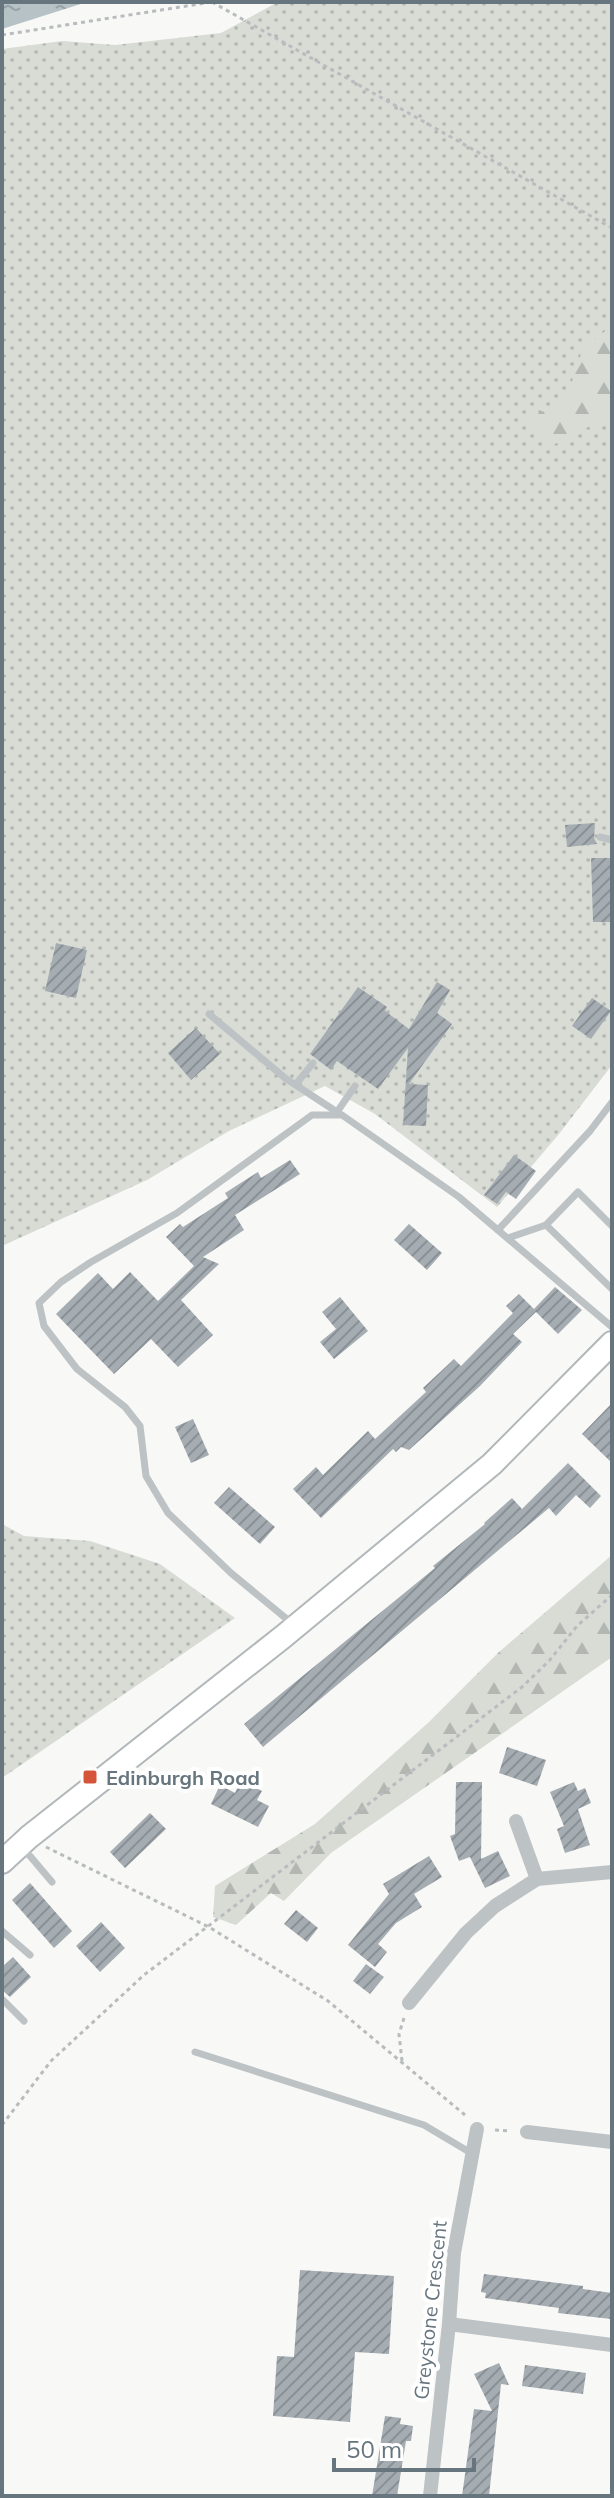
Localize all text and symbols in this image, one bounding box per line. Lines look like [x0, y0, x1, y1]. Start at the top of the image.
place label: Edinburgh Road [106, 1765, 260, 1790]
marker: Edinburgh Road [81, 1768, 99, 1786]
street label: Greystone Crescent [408, 2219, 452, 2401]
scale bar [334, 2422, 474, 2472]
text: 50 m [346, 2434, 402, 2464]

